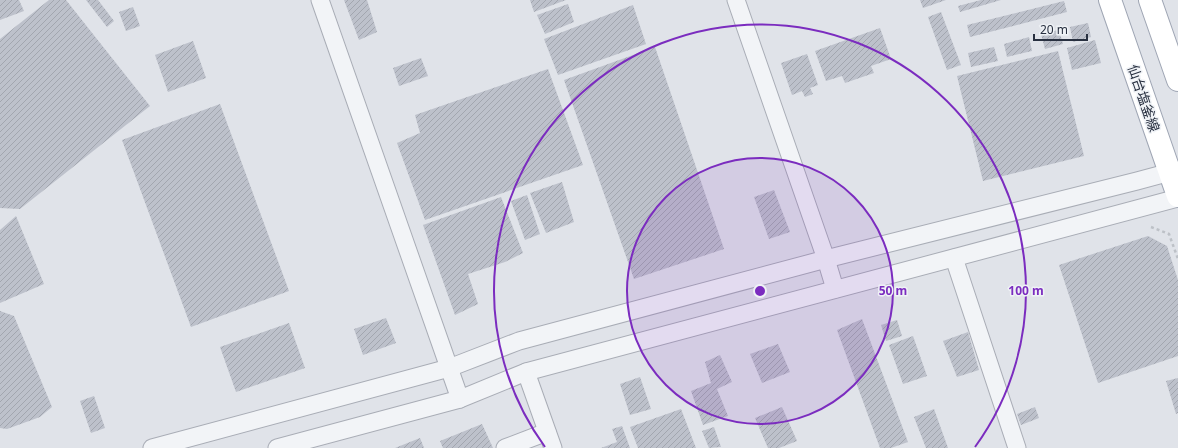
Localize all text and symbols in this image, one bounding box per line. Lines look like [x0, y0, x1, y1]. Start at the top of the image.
scale bar [1034, 16, 1087, 42]
text: 20 m [1040, 21, 1068, 38]
street label: 仙台塩釜線 [1124, 62, 1164, 134]
text: 50 m [879, 282, 907, 299]
text: 100 m [1008, 282, 1044, 299]
centre of rings [753, 284, 767, 298]

